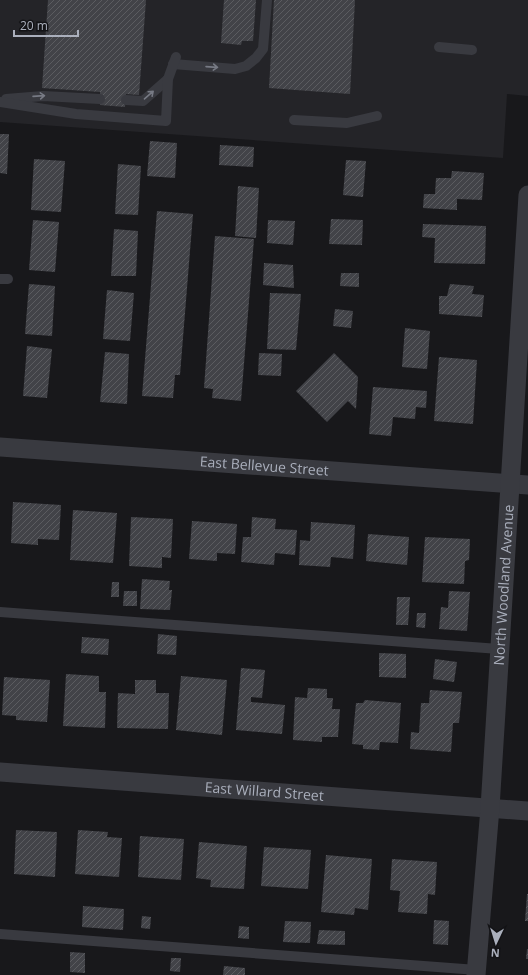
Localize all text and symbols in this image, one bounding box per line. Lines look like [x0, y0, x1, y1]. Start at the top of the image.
scale bar [14, 12, 78, 38]
text: 20 m [20, 17, 48, 34]
one-way arrow [205, 63, 218, 70]
one-way arrow [144, 91, 154, 100]
one-way arrow [32, 93, 45, 100]
street label: East Bellevue Street [199, 451, 329, 480]
street label: North Woodland Avenue [489, 504, 518, 666]
street label: East Willard Street [204, 777, 325, 805]
north arrow [476, 923, 516, 963]
text: N [490, 946, 500, 961]

